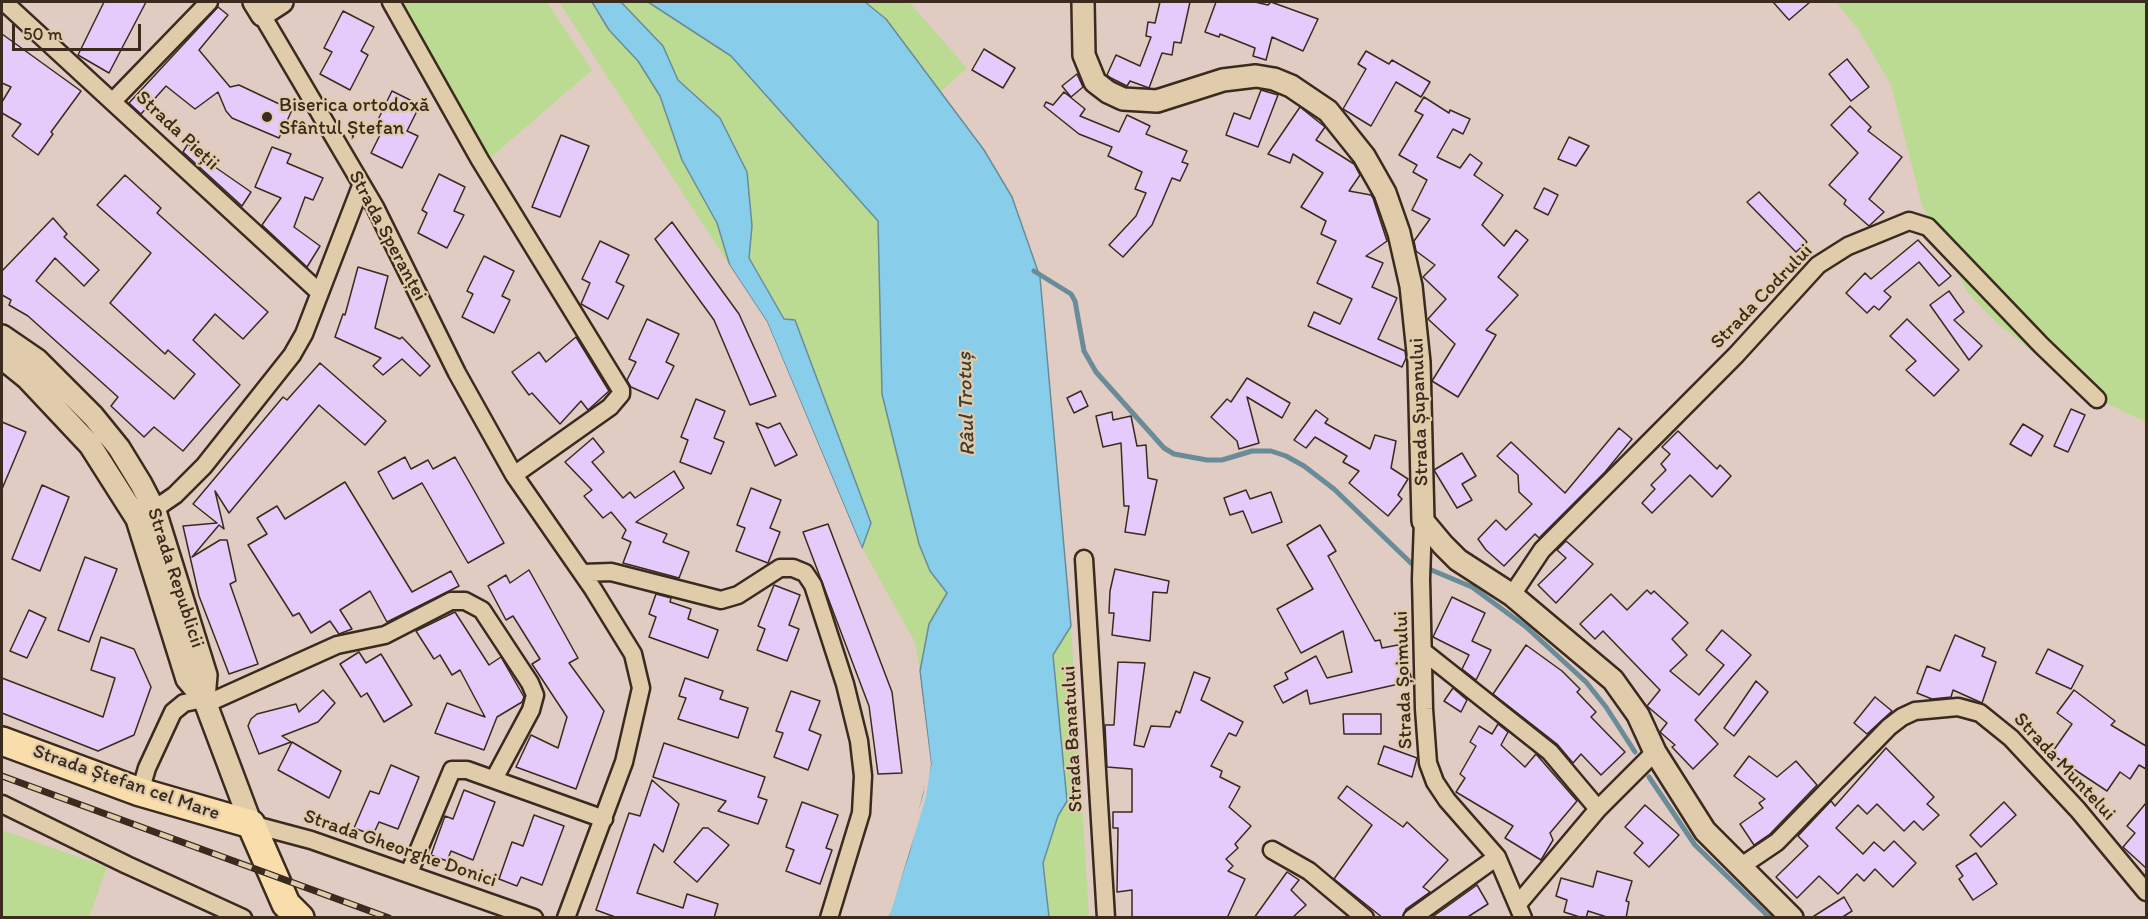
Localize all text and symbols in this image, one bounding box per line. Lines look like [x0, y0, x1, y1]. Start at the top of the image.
scale bar [15, 12, 144, 50]
text: 50 m [23, 23, 63, 45]
street label: Strada Pieții [130, 86, 224, 176]
place label: Biserica ortodoxă Sfântul Ștefan [279, 94, 430, 141]
marker: Biserica ortodoxă Sfântul Ștefan [260, 110, 274, 124]
street label: Strada Speranței [343, 167, 431, 305]
street label: Strada Codrului [1706, 240, 1818, 354]
street label: Strada Șupanului [1405, 337, 1435, 487]
water label: Râul Trotuș [953, 352, 981, 456]
street label: Strada Republicii [141, 505, 209, 651]
street label: Strada Șoimului [1390, 610, 1418, 750]
street label: Strada Banatului [1057, 665, 1089, 813]
street label: Strada Muntelui [2008, 708, 2120, 826]
street label: Strada Ștefan cel Mare [29, 740, 223, 826]
street label: Strada Gheorghe Donici [300, 805, 500, 893]

